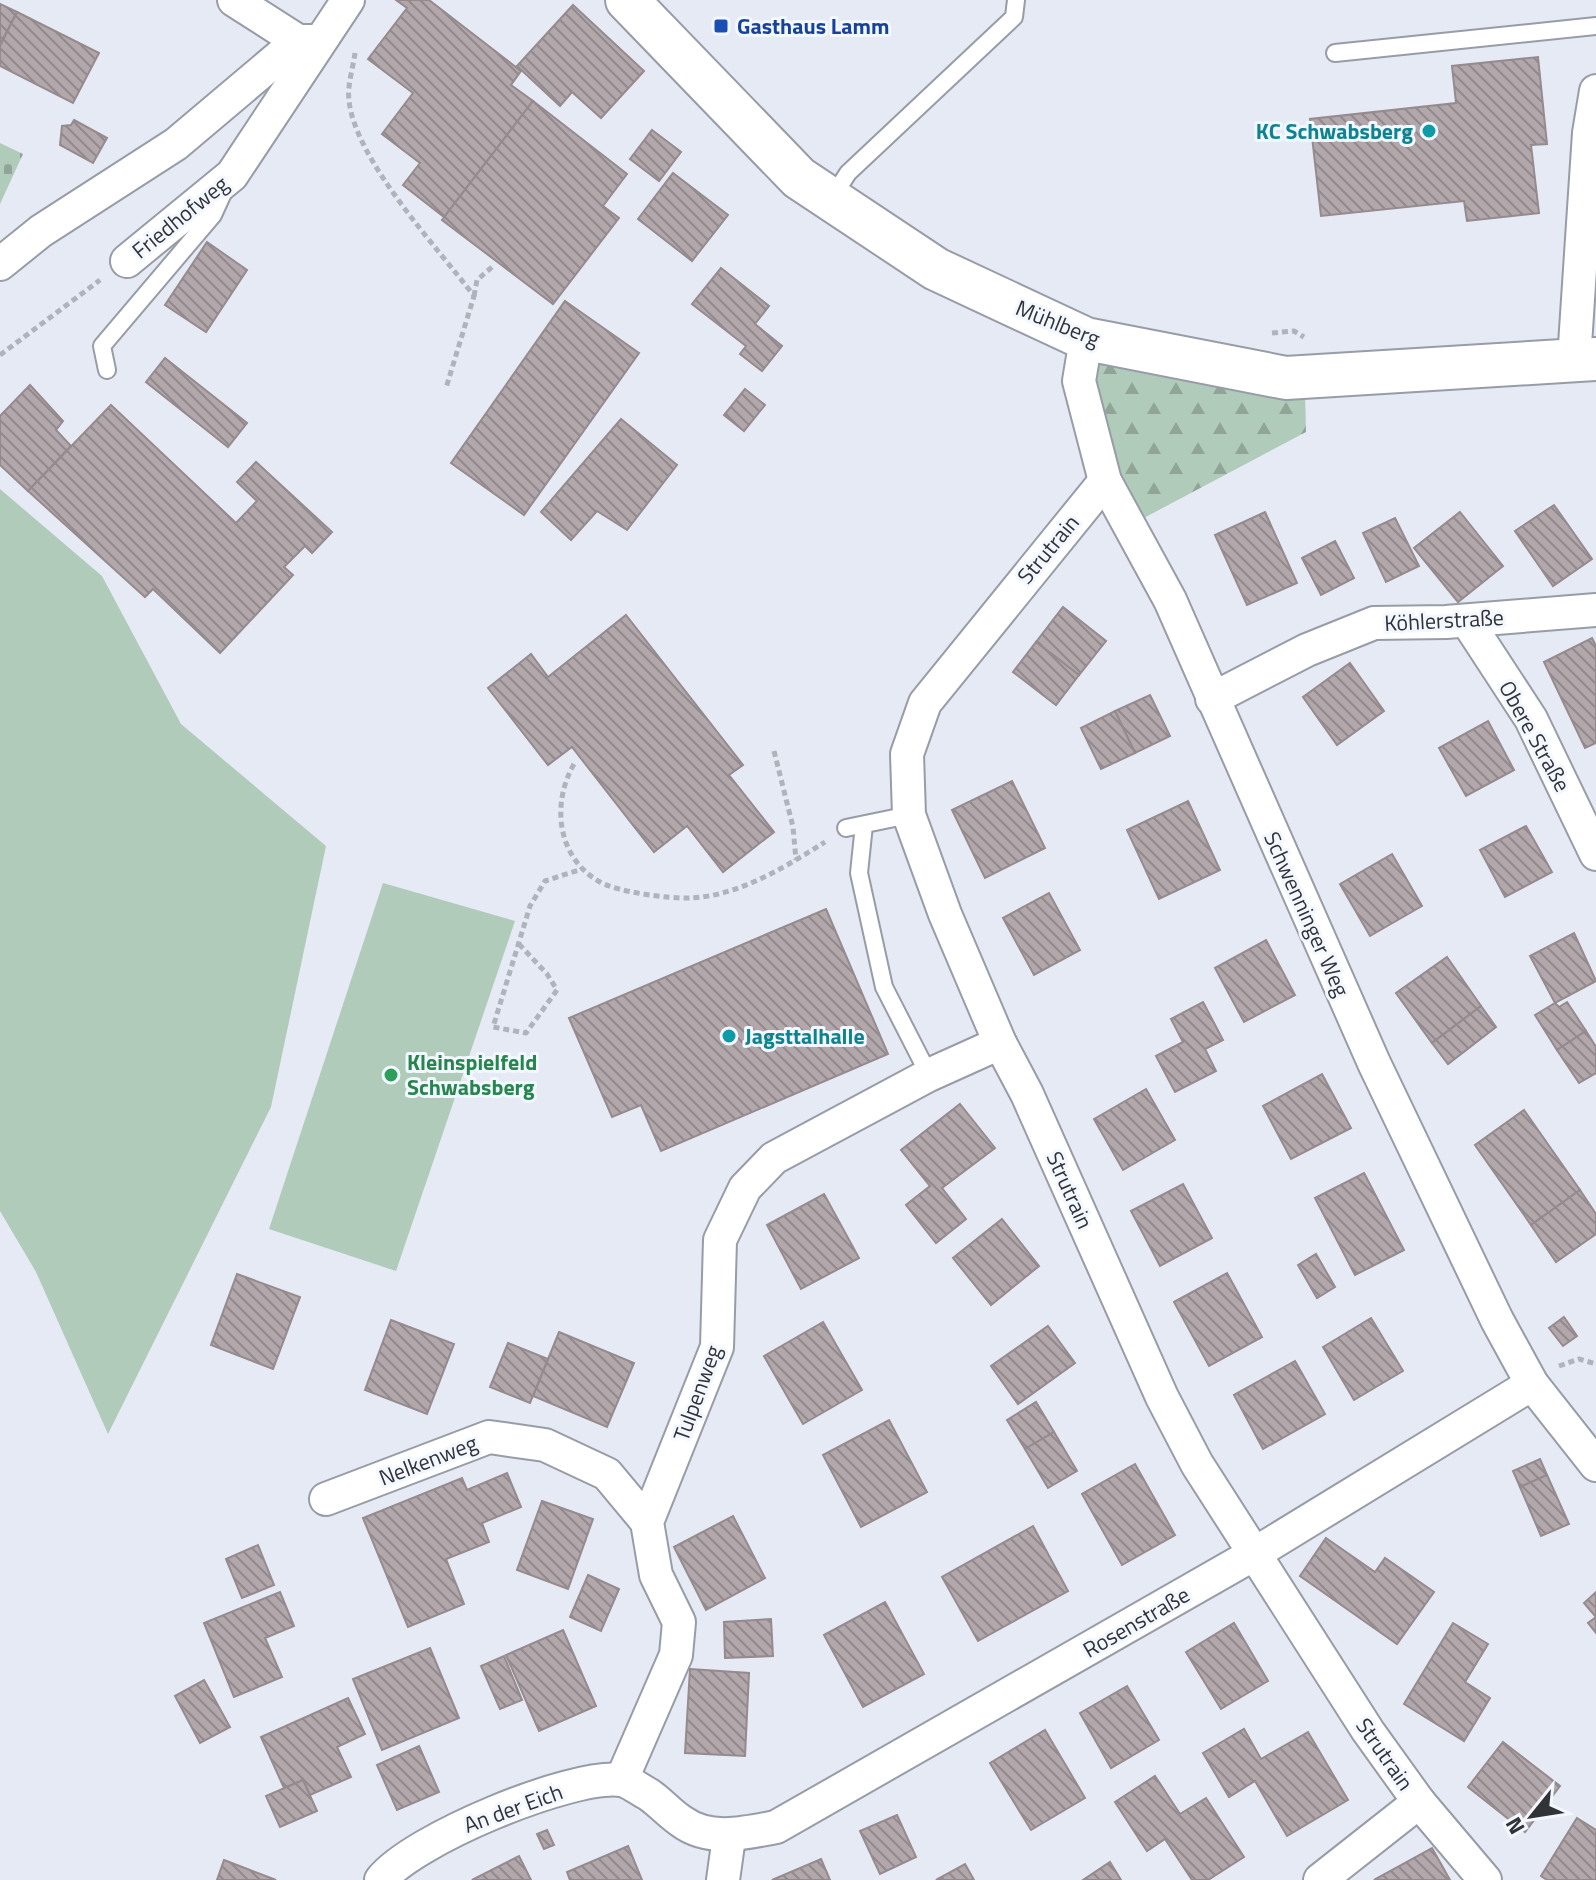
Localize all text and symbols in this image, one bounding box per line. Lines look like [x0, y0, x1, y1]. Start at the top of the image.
place label: Gasthaus Lamm [737, 9, 889, 43]
marker: Gasthaus Lamm [712, 17, 730, 35]
place label: KC Schwabsberg [1256, 114, 1413, 148]
marker: KC Schwabsberg [1420, 122, 1438, 140]
street label: Friedhofweg [124, 167, 236, 267]
street label: Mühlberg [1011, 291, 1105, 355]
street label: Strutrain [1009, 507, 1087, 591]
street label: Köhlerstraße [1383, 600, 1505, 640]
street label: Obere Straße [1490, 674, 1580, 798]
street label: Schwenninger Weg [1255, 826, 1359, 1002]
place label: Jagsttalhalle [745, 1019, 865, 1053]
marker: Jagsttalhalle [720, 1027, 738, 1045]
place label: Kleinspielfeld Schwabsberg [407, 1045, 537, 1104]
marker: Kleinspielfeld Schwabsberg [382, 1066, 400, 1084]
street label: Strutrain [1038, 1146, 1102, 1234]
street label: Tulpenweg [664, 1340, 730, 1446]
street label: Nelkenweg [374, 1426, 482, 1494]
street label: Rosenstraße [1076, 1578, 1196, 1666]
street label: Strutrain [1348, 1711, 1422, 1797]
street label: An der Eich [459, 1774, 567, 1842]
north arrow [1492, 1776, 1572, 1856]
text: N [1496, 1811, 1533, 1841]

